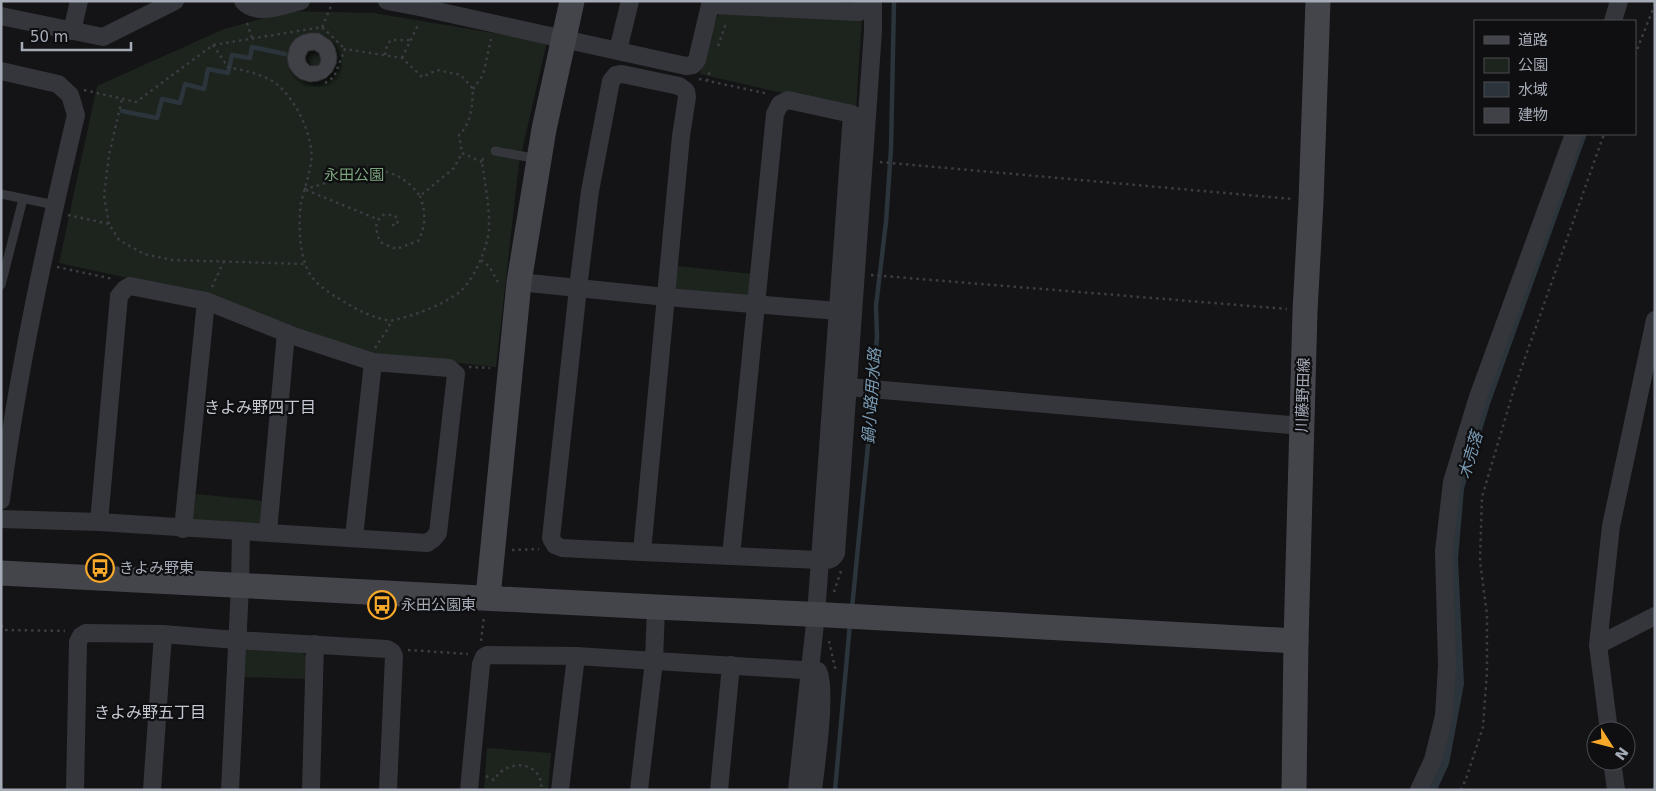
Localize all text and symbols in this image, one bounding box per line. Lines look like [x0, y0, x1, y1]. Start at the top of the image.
scale bar [22, 20, 131, 52]
legend [1474, 20, 1636, 135]
text: 50 m [30, 28, 68, 46]
text: 道路 [1518, 31, 1548, 49]
text: 公園 [1518, 56, 1548, 74]
text: 水域 [1518, 81, 1548, 99]
text: 建物 [1518, 106, 1548, 124]
park label: 永田公園 [324, 166, 384, 184]
water label: 鍋小路用水路 [859, 346, 884, 445]
street label: 川藤野田線 [1293, 357, 1313, 433]
district label: きよみ野四丁目 [204, 398, 316, 417]
water label: 木売落 [1454, 427, 1487, 481]
bus stop icon: きよみ野東 [85, 553, 115, 583]
place label: きよみ野東 [119, 559, 194, 577]
bus stop icon: 永田公園東 [367, 590, 397, 620]
place label: 永田公園東 [401, 596, 476, 614]
district label: きよみ野五丁目 [94, 703, 206, 722]
north arrow [1586, 721, 1636, 771]
text: N [1612, 744, 1631, 763]

